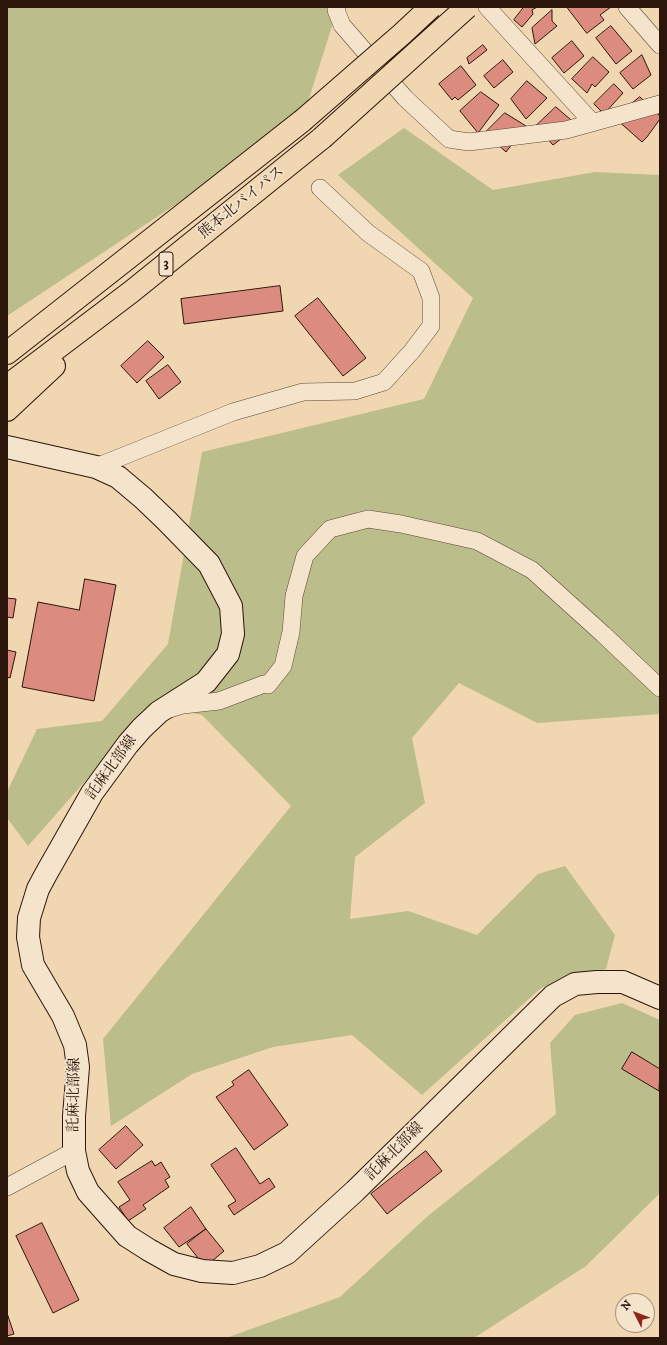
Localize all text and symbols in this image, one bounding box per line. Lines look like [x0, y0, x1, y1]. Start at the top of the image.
street label: 熊本北バイパス [196, 163, 288, 243]
road number: 3 [159, 252, 173, 276]
street label: 託麻北部線 [83, 732, 141, 804]
street label: 託麻北部線 [65, 1057, 85, 1133]
street label: 託麻北部線 [362, 1119, 428, 1185]
north arrow [615, 1293, 655, 1333]
text: N [619, 1298, 635, 1314]

